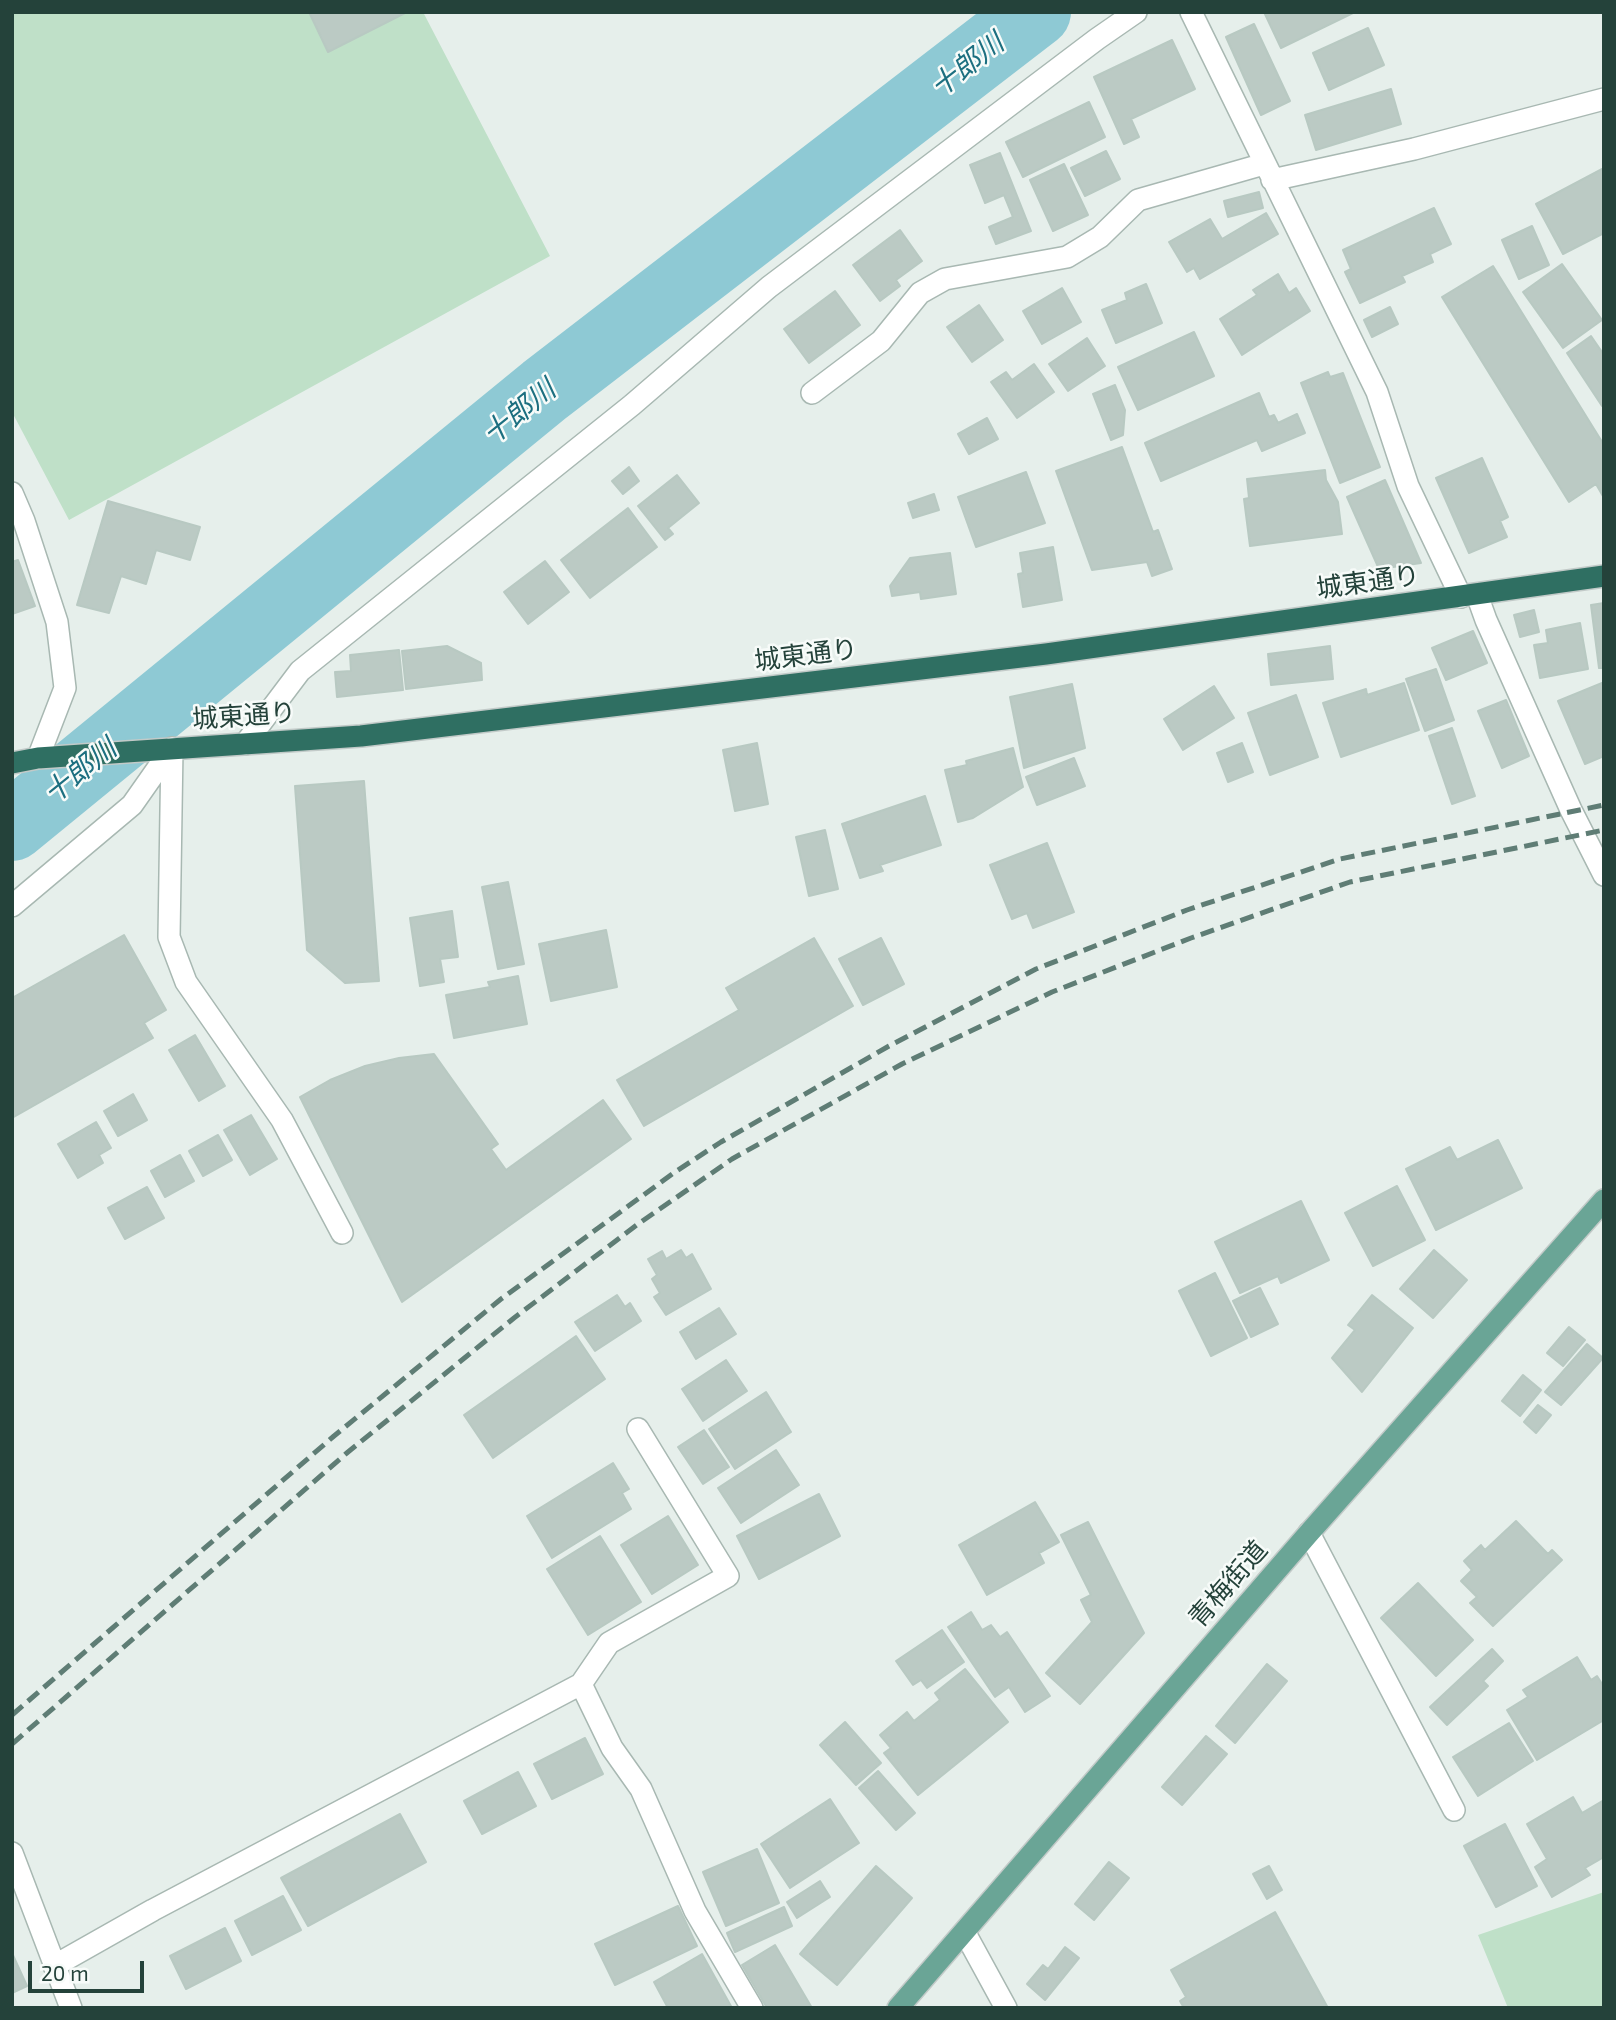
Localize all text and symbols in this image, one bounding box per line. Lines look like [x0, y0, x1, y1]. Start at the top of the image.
water label: 十郎川 [924, 26, 1010, 104]
water label: 十郎川 [476, 373, 562, 451]
street label: 城東通り [1314, 559, 1422, 605]
street label: 城東通り [752, 633, 860, 677]
street label: 城東通り [191, 697, 297, 735]
water label: 十郎川 [37, 732, 123, 810]
street label: 青梅街道 [1182, 1535, 1274, 1633]
scale bar [32, 1946, 147, 1990]
text: 20 m [41, 1960, 89, 1985]

